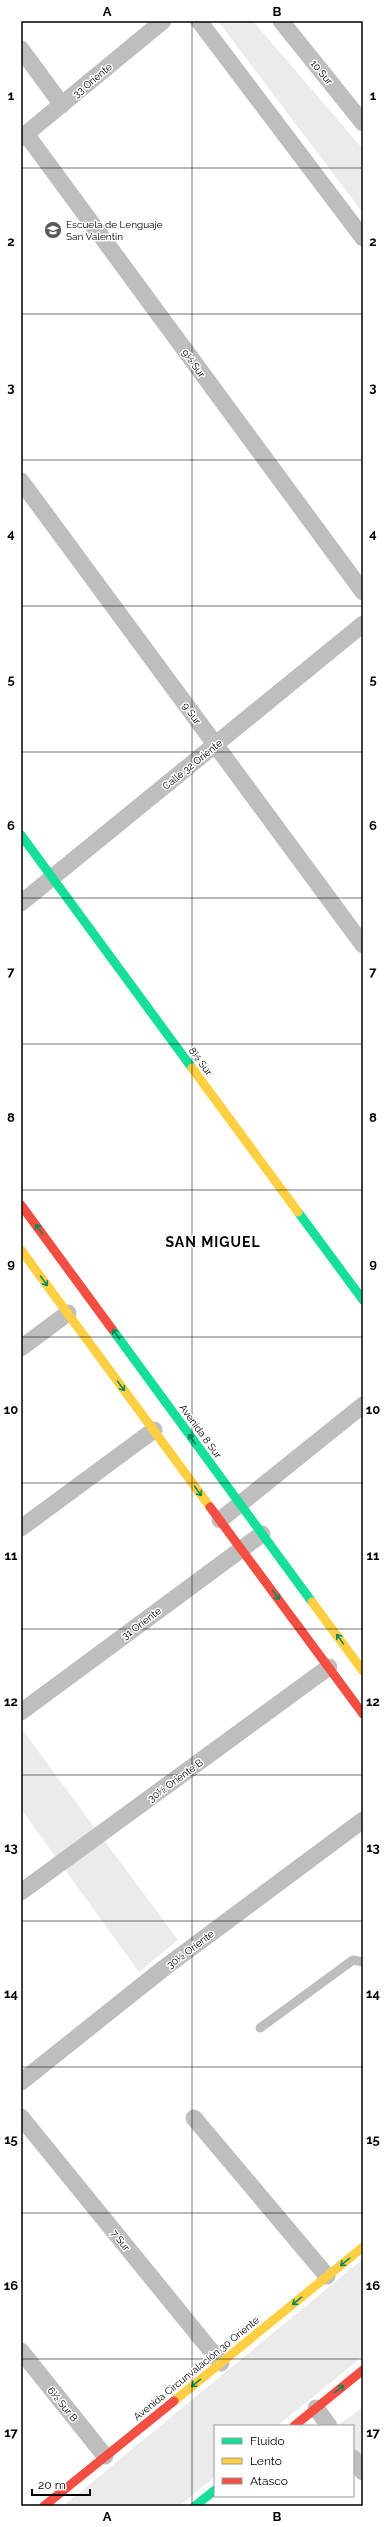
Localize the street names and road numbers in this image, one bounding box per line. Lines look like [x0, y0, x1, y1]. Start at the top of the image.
street label: 10 Sur [308, 58, 335, 87]
street label: 33 Oriente [71, 61, 114, 100]
street label: 9½ Sur [180, 347, 208, 380]
street label: 9 Sur [180, 700, 203, 727]
street label: Calle 32 Oriente [160, 737, 224, 792]
street label: 8½ Sur [187, 1045, 215, 1078]
street label: Avenida 8 Sur [177, 1402, 224, 1461]
street label: 31 Oriente [120, 1605, 163, 1642]
street label: 30½ Oriente B [146, 1757, 205, 1804]
street label: 30½ Oriente [165, 1928, 216, 1971]
street label: 7 Sur [109, 2228, 133, 2253]
street label: Avenida Circunvalación 30 Oriente [131, 2314, 261, 2422]
street label: 6½ Sur B [45, 2385, 80, 2424]

